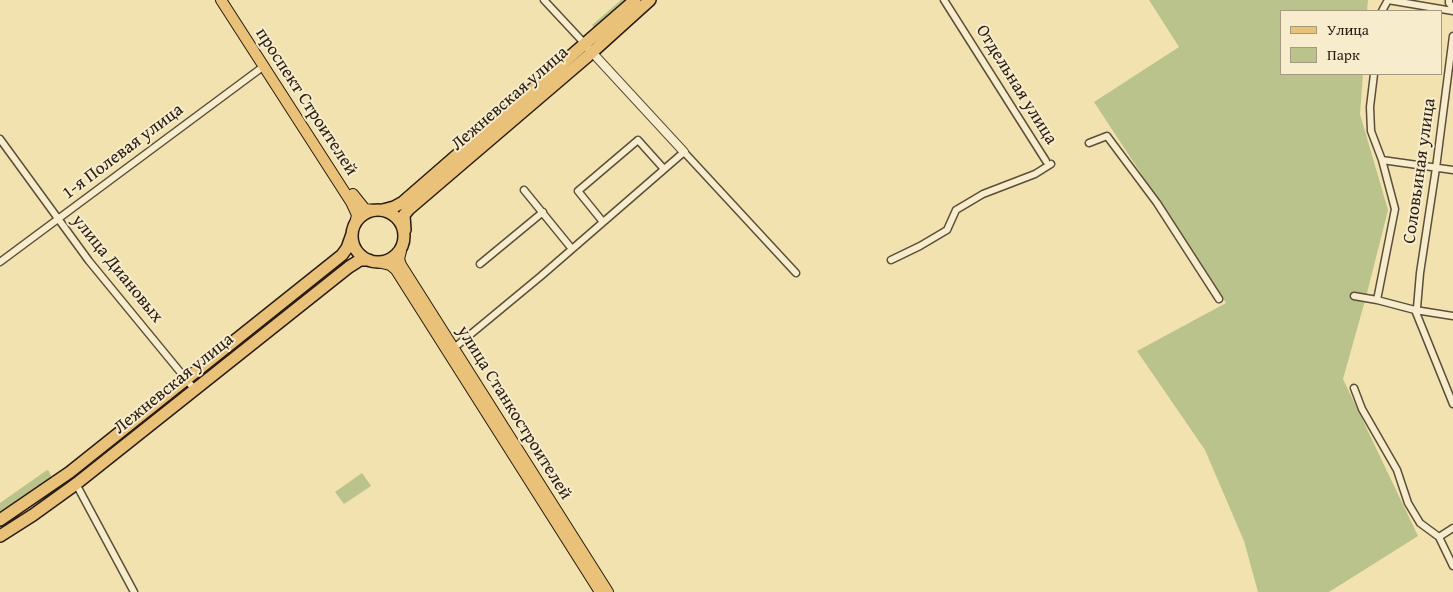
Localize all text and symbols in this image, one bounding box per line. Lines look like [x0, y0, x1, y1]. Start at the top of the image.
legend [1280, 10, 1443, 75]
text: Улица [1327, 19, 1369, 40]
street label: Отдельная улица [971, 21, 1061, 149]
street label: проспект Строителей [250, 24, 362, 180]
street label: Лежневская улица [447, 42, 573, 156]
text: Парк [1327, 44, 1360, 65]
street label: Соловьиная улица [1399, 97, 1441, 245]
street label: 1-я Полевая улица [58, 99, 188, 205]
street label: улица Диановых [67, 210, 167, 328]
street label: улица Станкостроителей [452, 322, 576, 504]
street label: Лежневская улица [110, 329, 238, 439]

